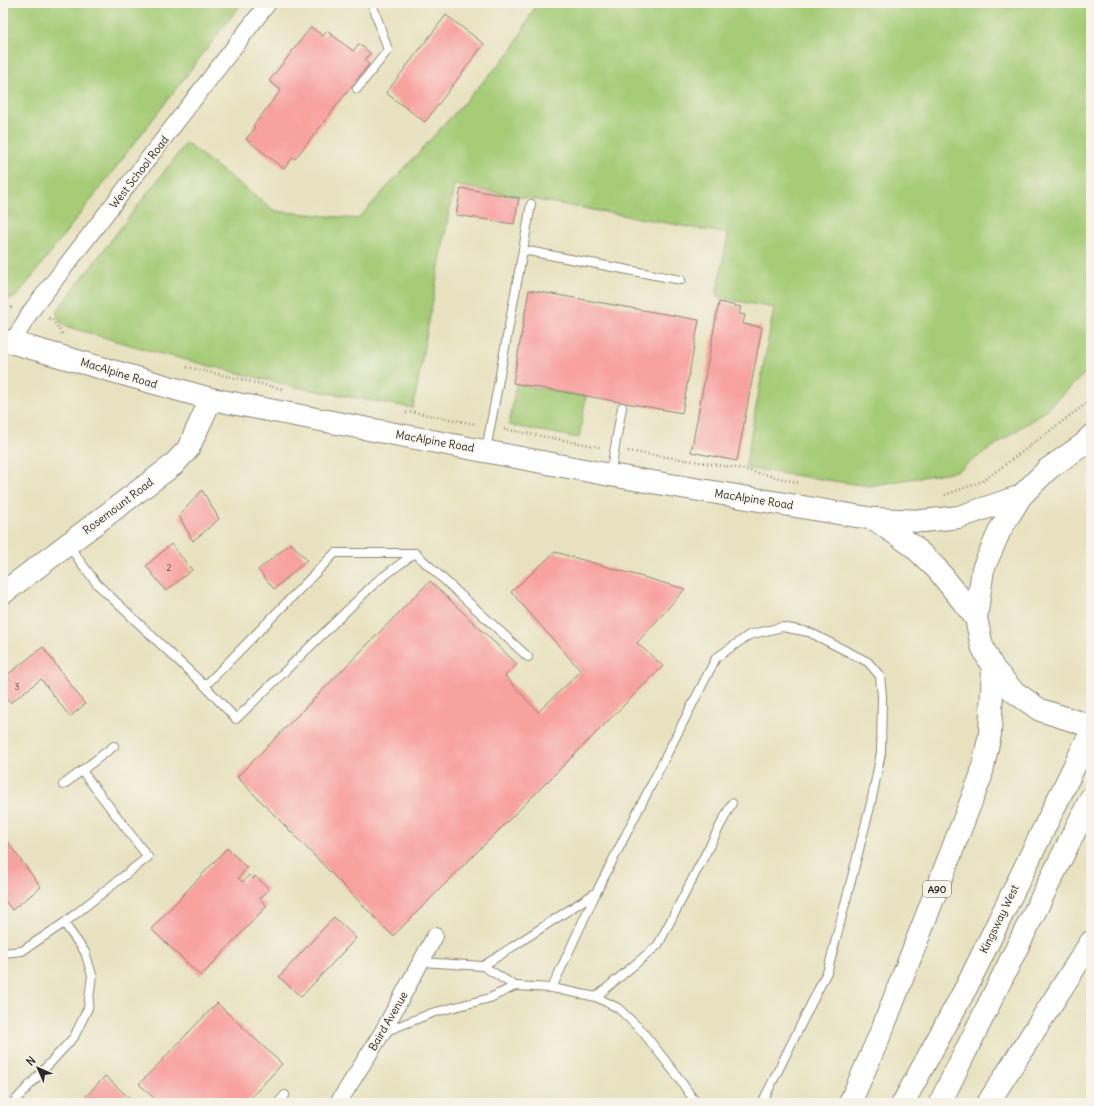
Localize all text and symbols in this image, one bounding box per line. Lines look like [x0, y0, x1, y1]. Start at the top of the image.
street label: West School Road [106, 133, 172, 211]
street label: MacAlpine Road [79, 355, 160, 391]
street label: MacAlpine Road [395, 427, 476, 455]
street label: Rosemount Road [80, 475, 156, 537]
street label: MacAlpine Road [714, 486, 795, 512]
house number: 2 [167, 562, 172, 573]
house number: 3 [14, 681, 20, 692]
road number: A90 [923, 881, 951, 897]
street label: Kingsway West [976, 882, 1022, 956]
street label: Baird Avenue [365, 989, 411, 1053]
north arrow [18, 1048, 58, 1088]
text: N [23, 1053, 39, 1069]

